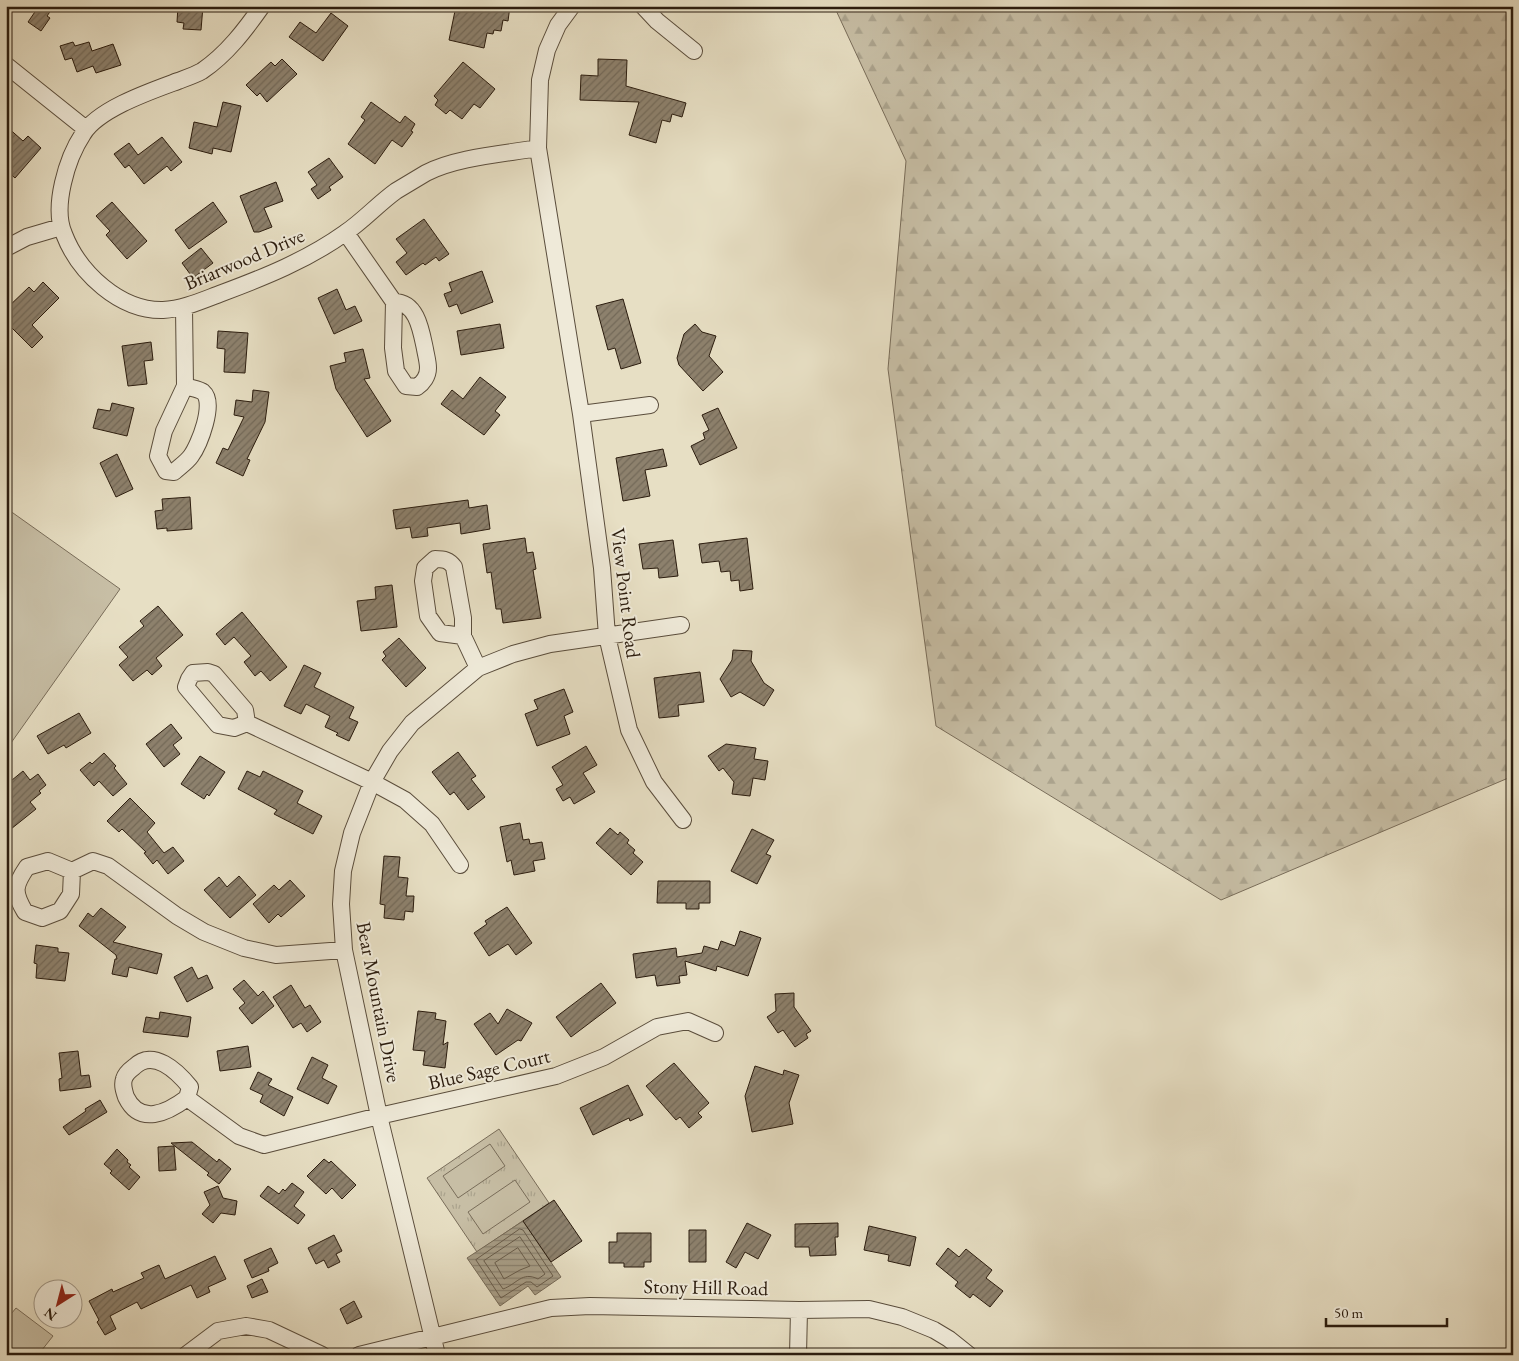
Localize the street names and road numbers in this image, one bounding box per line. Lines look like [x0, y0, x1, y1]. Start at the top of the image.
street label: Briarwood Drive [180, 222, 308, 296]
street label: View Point Road [605, 526, 647, 660]
street label: Bear Mountain Drive [351, 919, 407, 1085]
street label: Blue Sage Court [426, 1042, 553, 1096]
street label: Stony Hill Road [644, 1273, 769, 1301]

